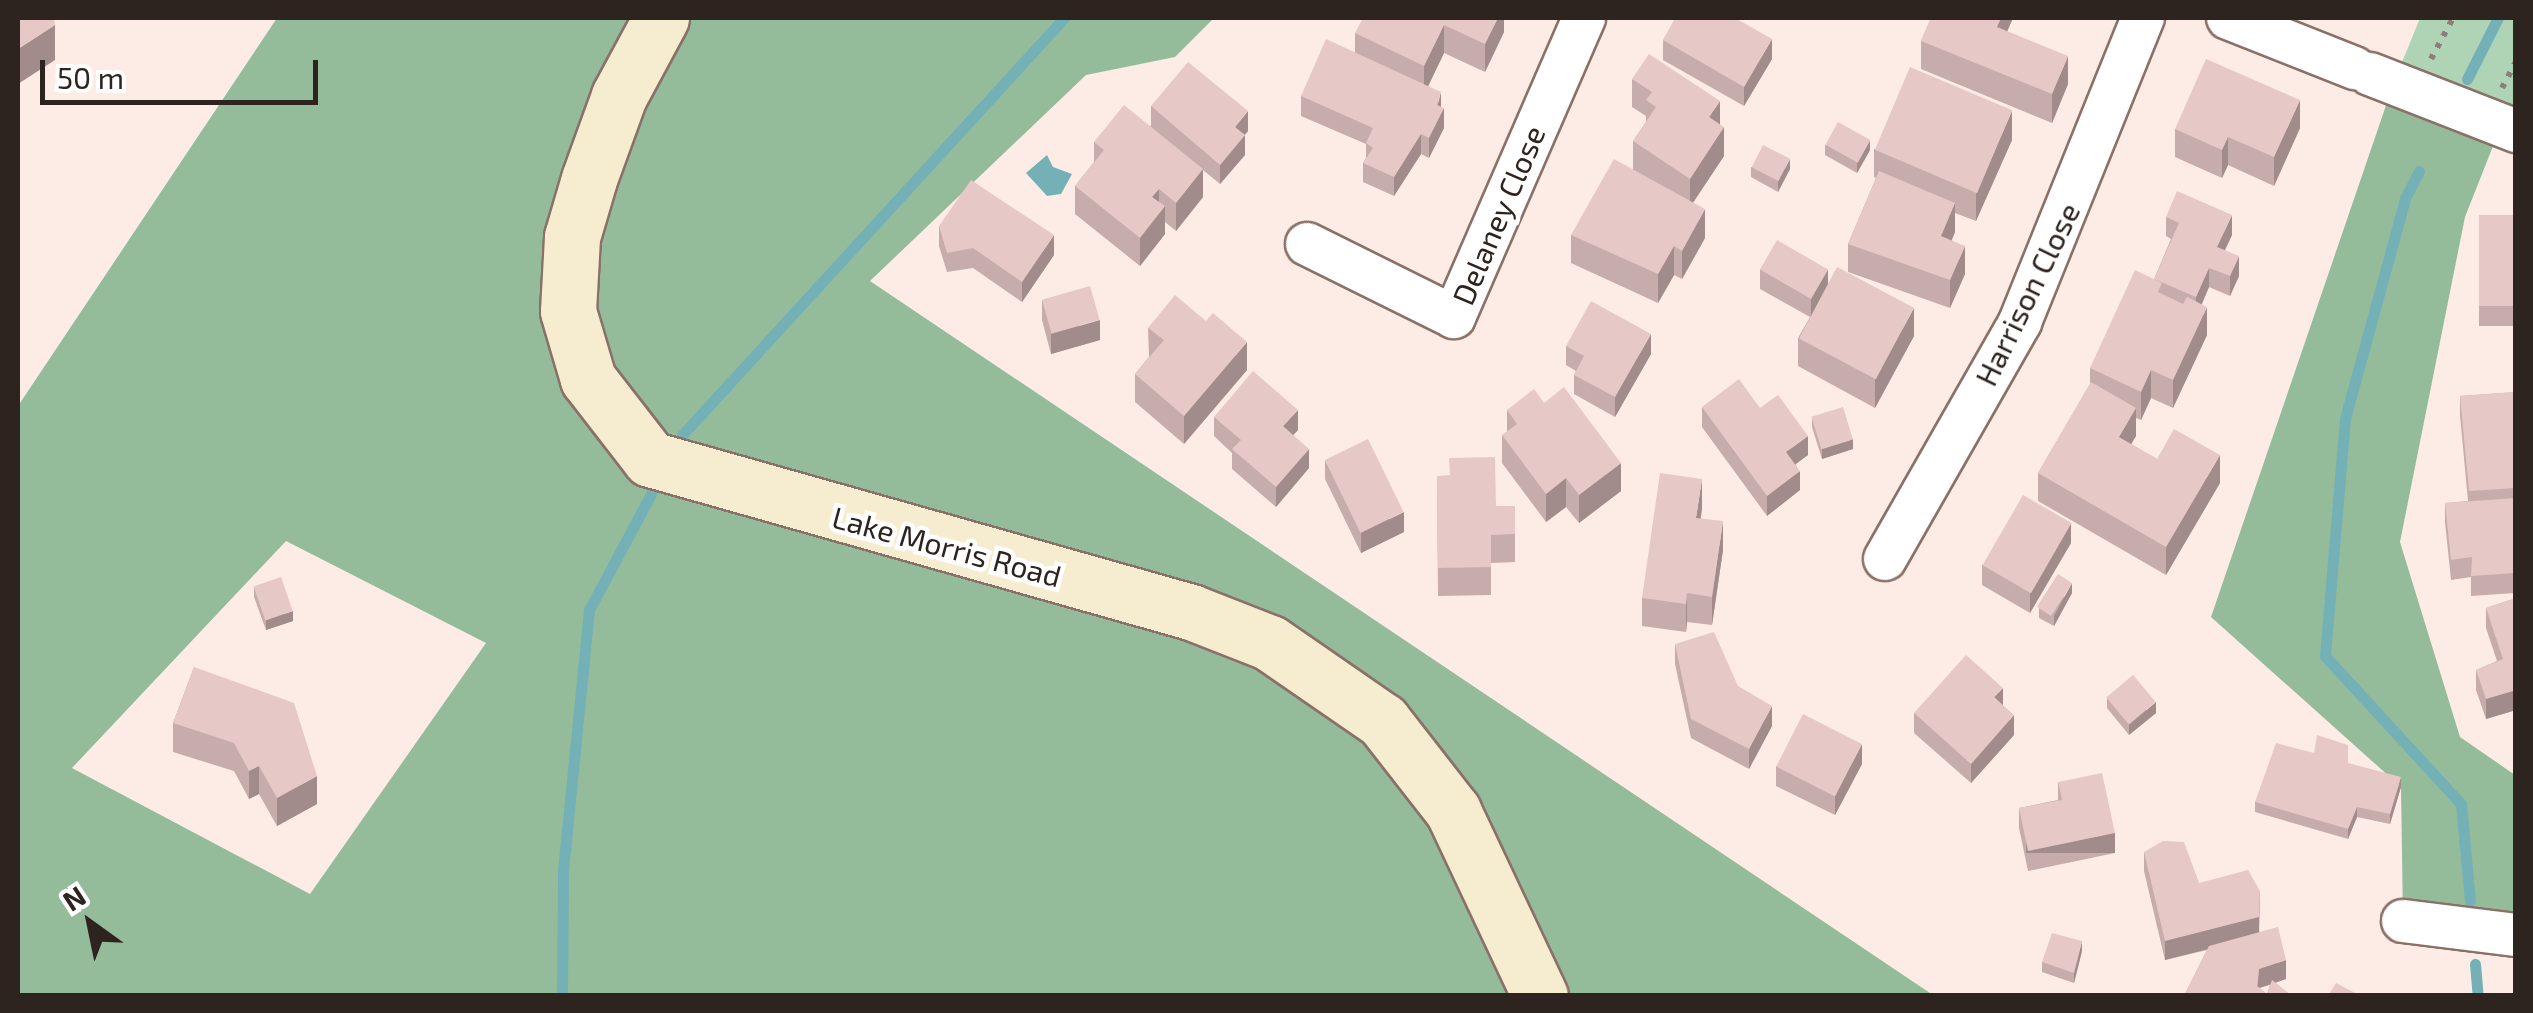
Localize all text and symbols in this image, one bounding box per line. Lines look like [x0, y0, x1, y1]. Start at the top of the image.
scale bar [45, 40, 322, 102]
text: 50 m [57, 59, 124, 95]
street label: Delaney Close [1444, 120, 1552, 310]
street label: Harrison Close [1967, 197, 2087, 391]
street label: Lake Morris Road [829, 498, 1065, 594]
north arrow [40, 873, 140, 973]
text: N [56, 878, 91, 918]

